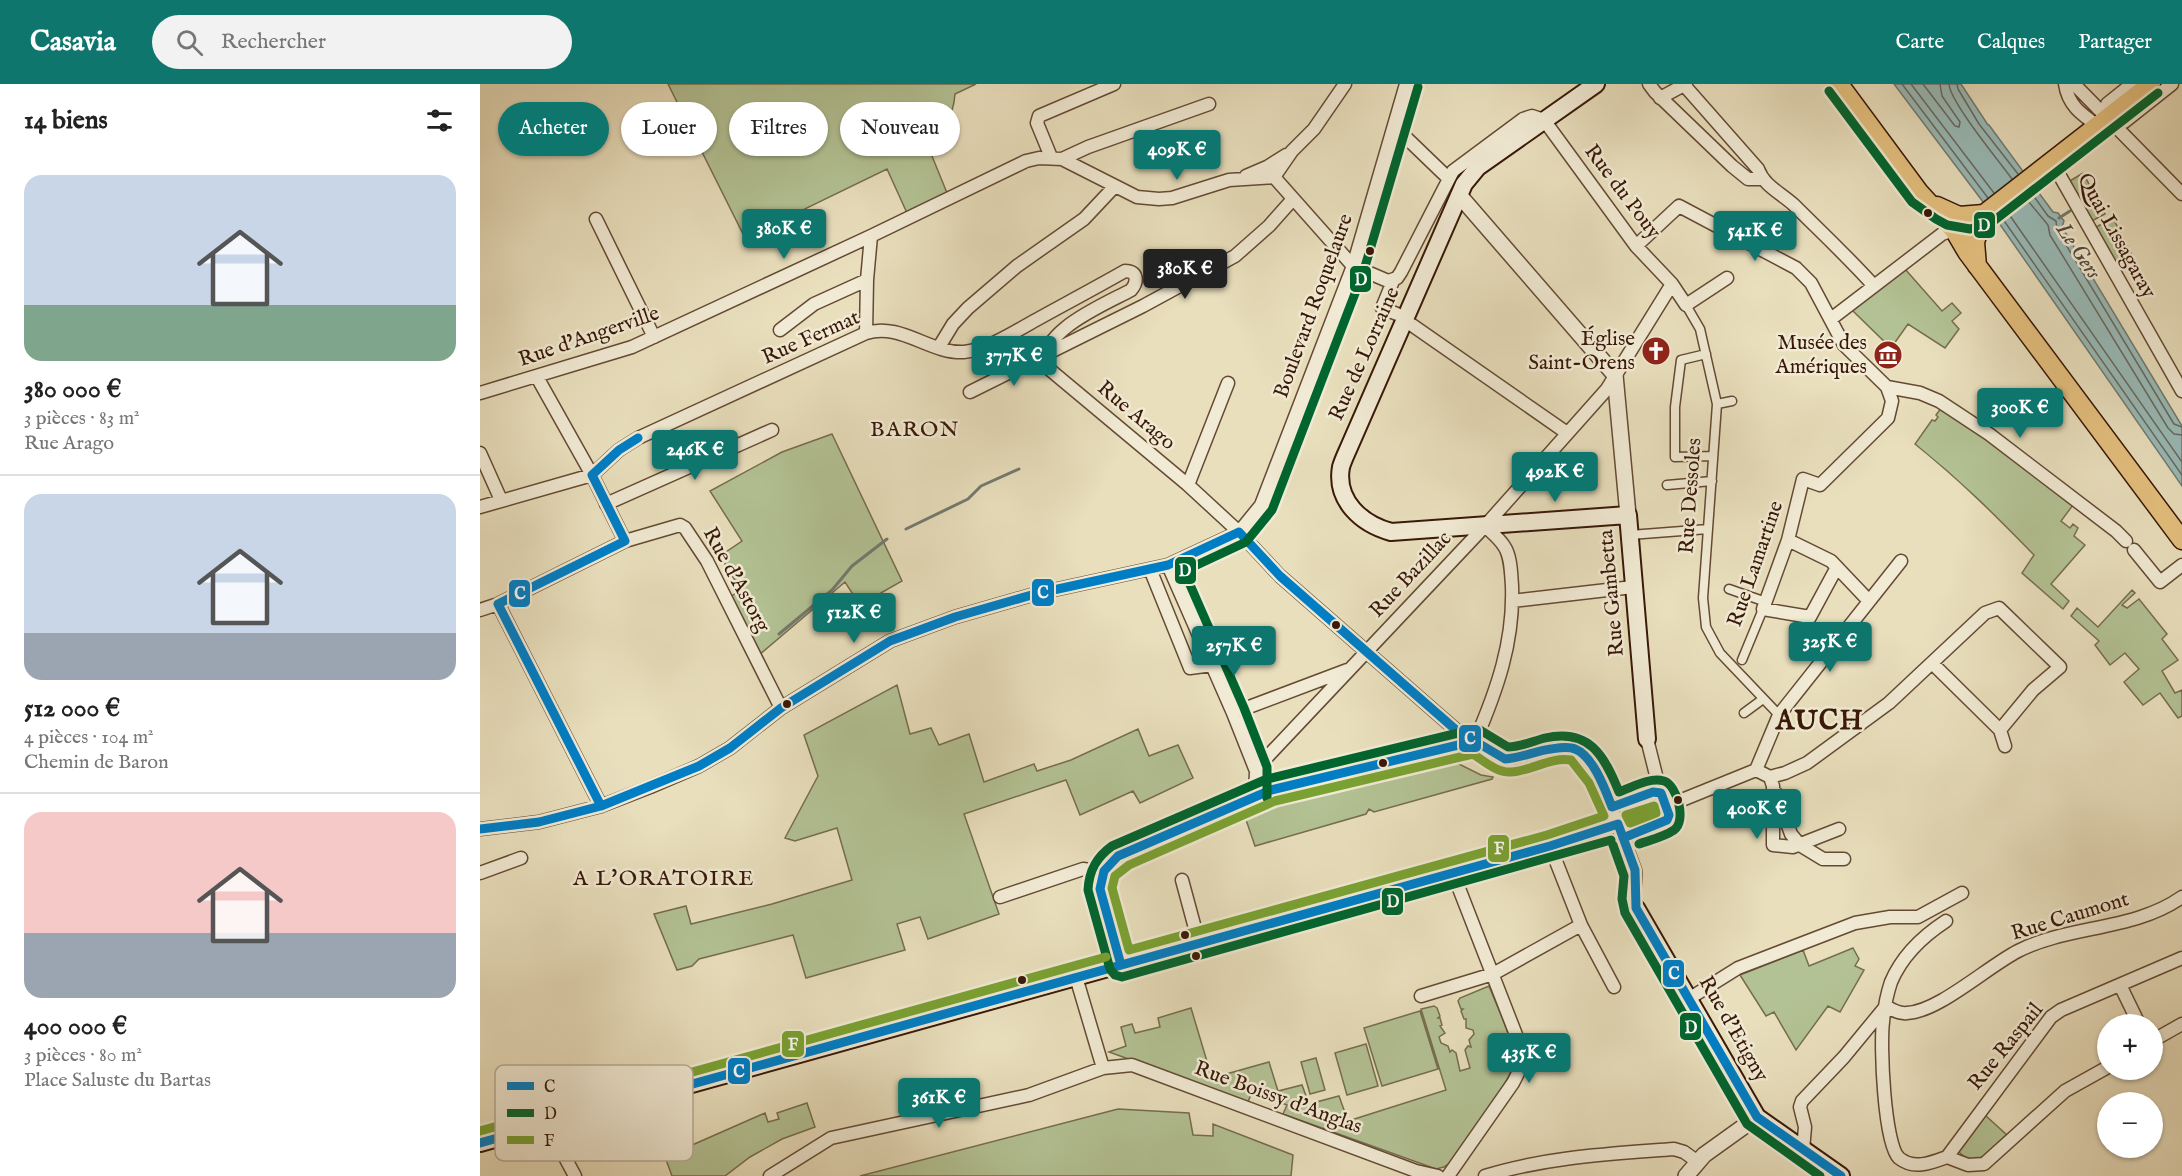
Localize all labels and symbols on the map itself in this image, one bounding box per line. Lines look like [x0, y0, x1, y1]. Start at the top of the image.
pin: 409K € [1128, 130, 1226, 181]
street label: Rue du Pouy [1578, 139, 1667, 245]
street label: Quai Lissagaray [2070, 169, 2162, 304]
unlabelled marker [1922, 207, 1934, 219]
pin: 380K € [735, 209, 833, 260]
street label: Boulevard Roquelaure [1268, 210, 1360, 402]
pin: 541K € [1706, 211, 1804, 262]
line badge: D [1973, 211, 1996, 239]
water label: Le Gers [2048, 216, 2107, 285]
text: D [1978, 217, 1991, 237]
unlabelled marker [1364, 245, 1376, 257]
pin: 380K € [1136, 249, 1234, 300]
line badge: D [1349, 265, 1372, 293]
text: D [1355, 271, 1368, 291]
street label: Rue de Lorraine [1323, 283, 1407, 425]
street label: Rue d'Angerville [515, 300, 663, 374]
street label: Rue Fermat [758, 305, 864, 371]
place label: Église Saint-Orens [1528, 325, 1635, 377]
place label: Musée des Amériques [1774, 330, 1867, 381]
church icon: Église Saint-Orens [1640, 335, 1672, 367]
pin: 377K € [965, 336, 1063, 387]
museum icon: Musée des Amériques [1872, 339, 1904, 371]
street label: Rue Arago [1091, 375, 1181, 457]
pin: 300K € [1971, 388, 2069, 439]
district label: BARON [870, 416, 960, 444]
pin: 246K € [646, 430, 744, 481]
street label: Rue Dessoles [1673, 437, 1709, 555]
pin: 492K € [1506, 452, 1604, 503]
street label: Rue Lamartine [1722, 497, 1790, 631]
street label: Rue d'Astorg [696, 523, 776, 638]
street label: Rue Bazillac [1364, 526, 1458, 624]
street label: Rue Gambetta [1593, 528, 1631, 658]
line badge: D [1174, 556, 1197, 585]
text: D [1179, 562, 1192, 582]
line badge: C [1031, 578, 1055, 607]
line badge: C [508, 579, 531, 608]
text: C [1037, 584, 1049, 604]
text: C [514, 585, 526, 605]
pin: 512K € [805, 593, 903, 644]
unlabelled marker [1330, 619, 1342, 631]
pin: 325K € [1781, 622, 1879, 673]
pin: 257K € [1185, 626, 1283, 677]
unlabelled marker [781, 698, 793, 710]
district label: AUCH [1775, 705, 1864, 739]
line badge: C [1458, 724, 1482, 753]
text: C [1464, 730, 1476, 750]
unlabelled marker [1377, 757, 1389, 769]
pin: 400K € [1708, 789, 1806, 840]
unlabelled marker [1672, 794, 1684, 806]
line badge: F [1487, 834, 1510, 863]
text: F [1494, 840, 1505, 860]
district label: A L'ORATOIRE [572, 865, 755, 893]
street label: Rue Caumont [2008, 886, 2132, 948]
line badge: D [1381, 887, 1404, 916]
text: D [1387, 893, 1400, 913]
unlabelled marker [1179, 929, 1191, 941]
unlabelled marker [1190, 950, 1202, 962]
line badge: C [1662, 959, 1685, 988]
text: C [1668, 965, 1680, 985]
street label: Rue d'Etigny [1692, 971, 1775, 1087]
unlabelled marker [1016, 974, 1028, 986]
street label: Rue Raspail [1962, 997, 2050, 1096]
line badge: D [1679, 1012, 1702, 1041]
text: D [1685, 1019, 1698, 1039]
line badge: F [781, 1030, 805, 1058]
pin: 435K € [1480, 1033, 1578, 1084]
text: F [788, 1036, 799, 1056]
street label: Rue Boissy d'Anglas [1190, 1055, 1366, 1141]
line badge: C [727, 1057, 751, 1085]
text: C [733, 1063, 745, 1083]
legend [495, 1065, 693, 1161]
text: C [544, 1078, 555, 1098]
pin: 361K € [890, 1078, 988, 1129]
text: D [544, 1105, 557, 1125]
text: F [544, 1132, 554, 1152]

